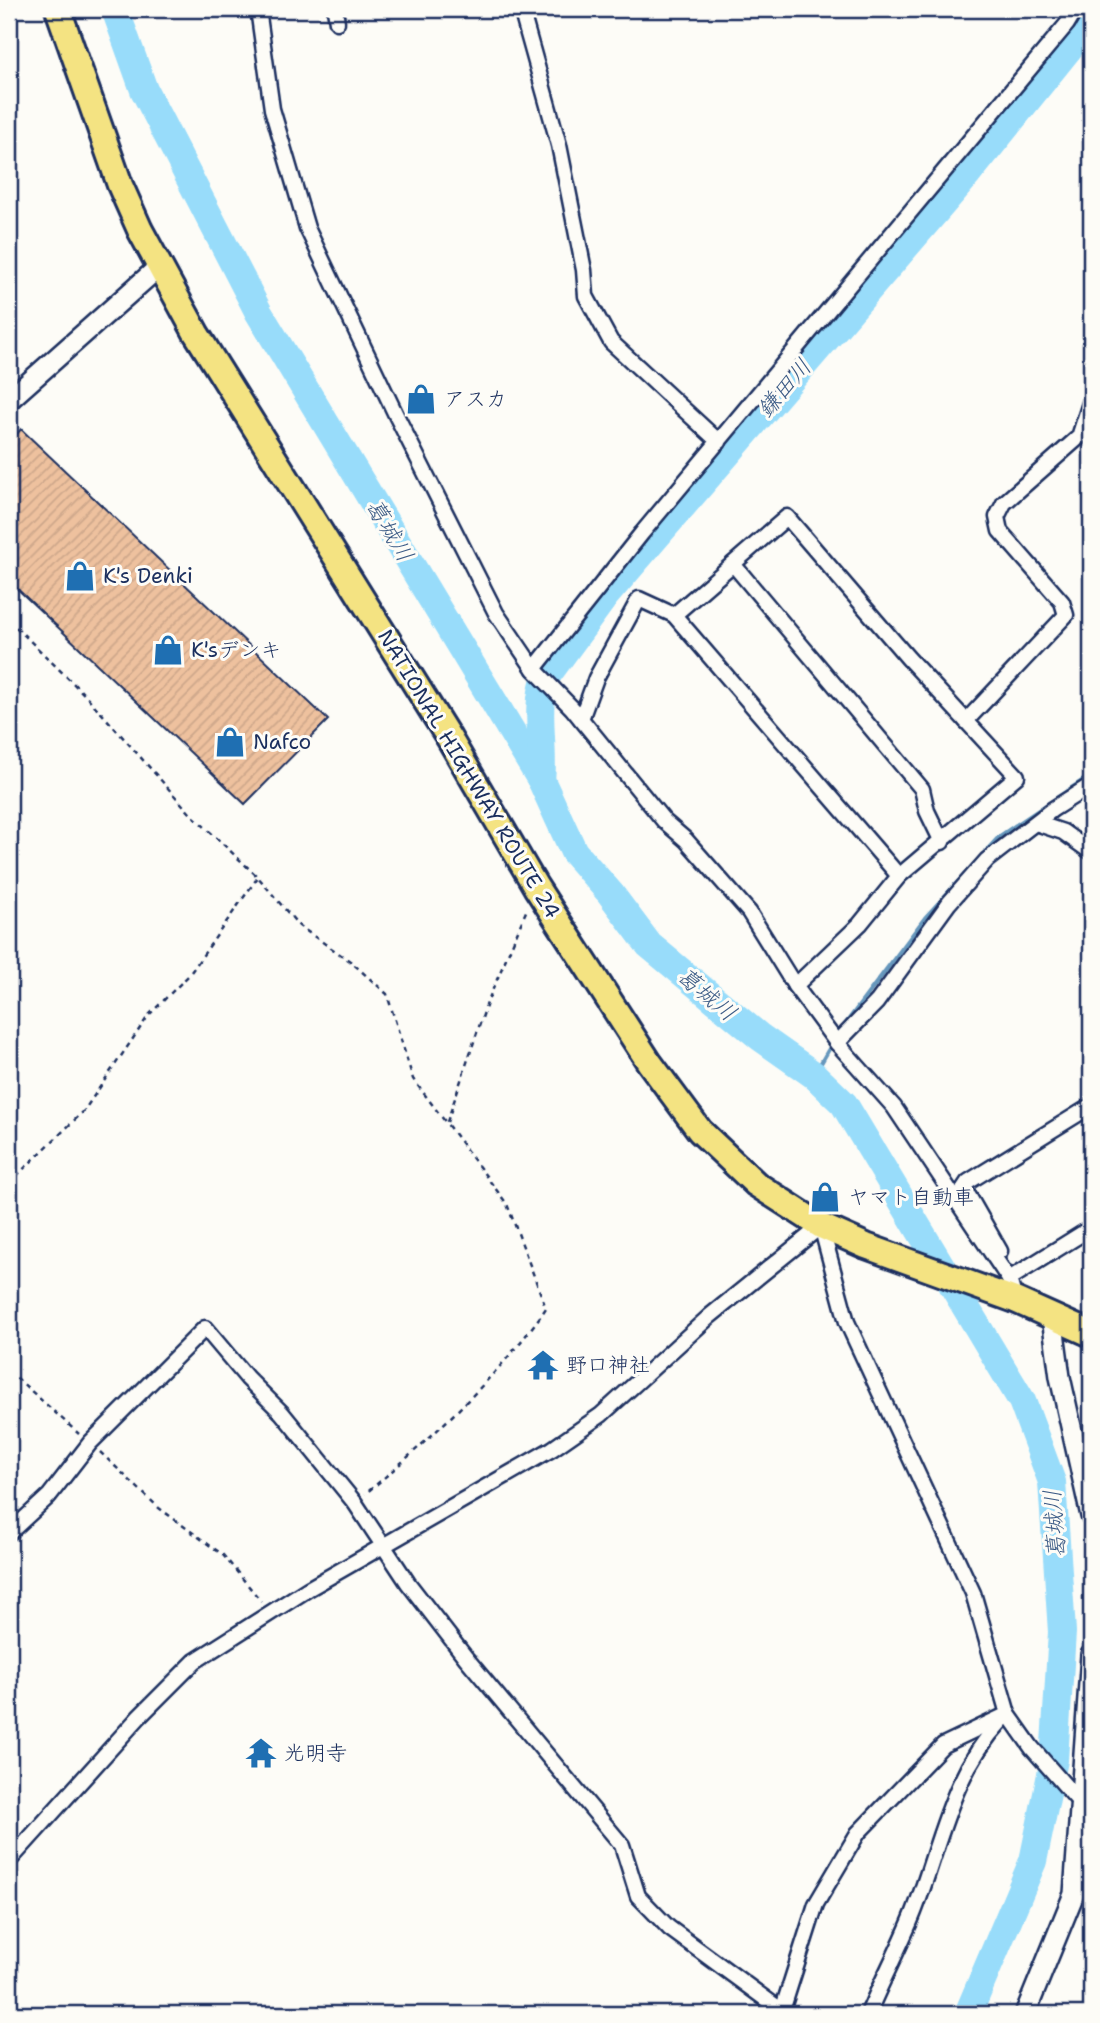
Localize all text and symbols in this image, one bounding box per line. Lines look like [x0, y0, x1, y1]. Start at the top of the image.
water label: 鎌田川 [750, 352, 818, 424]
shop icon: アスカ [404, 382, 438, 416]
place label: アスカ [444, 385, 507, 413]
water label: 葛城川 [359, 493, 421, 567]
shop icon: K's Denki [63, 559, 97, 593]
place label: K's Denki [103, 562, 193, 590]
street label: NATIONAL HIGHWAY ROUTE 24 [371, 624, 567, 924]
shop icon: K'sデンキ [151, 633, 185, 667]
place label: K'sデンキ [191, 636, 281, 664]
shop icon: Nafco [213, 725, 247, 759]
place label: Nafco [253, 728, 311, 756]
water label: 葛城川 [671, 960, 743, 1028]
shop icon: ヤマト自動車 [808, 1180, 842, 1214]
place label: ヤマト自動車 [848, 1183, 974, 1211]
temple icon: 野口神社 [526, 1348, 560, 1382]
place label: 野口神社 [566, 1351, 650, 1379]
water label: 葛城川 [1037, 1489, 1071, 1559]
temple icon: 光明寺 [244, 1736, 278, 1770]
place label: 光明寺 [284, 1739, 347, 1767]

